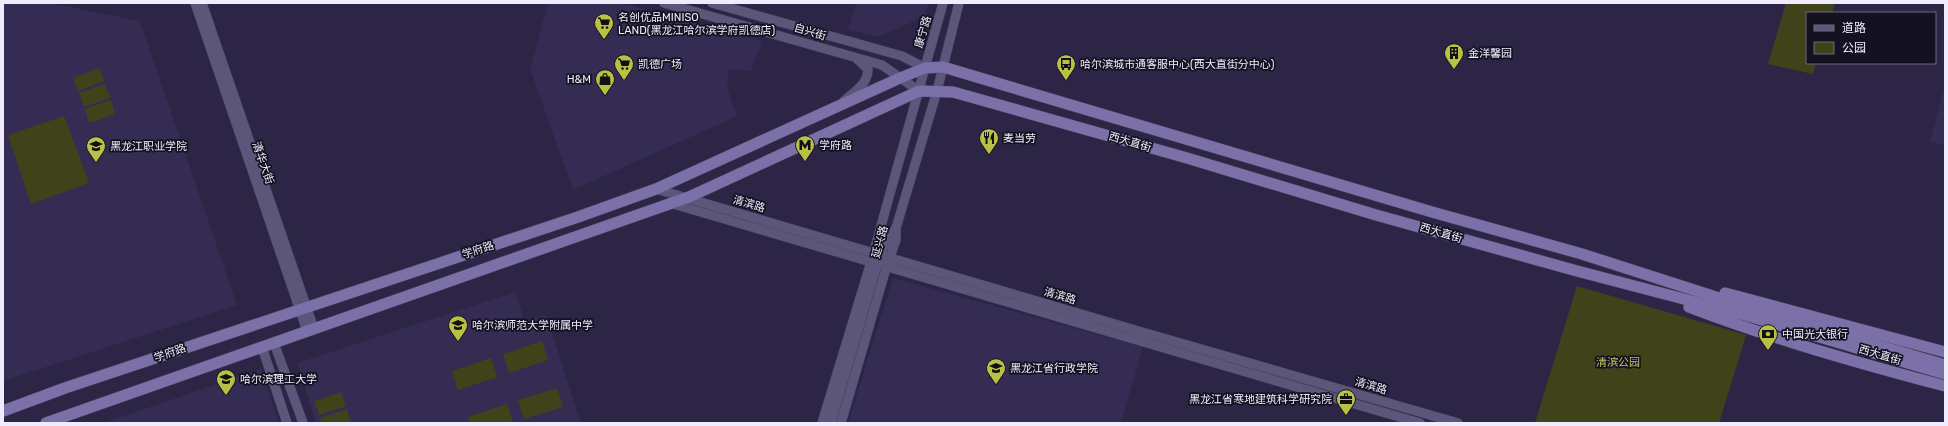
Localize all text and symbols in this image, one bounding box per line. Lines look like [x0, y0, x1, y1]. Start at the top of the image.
place label: 名创优品MINISO LAND(黑龙江哈尔滨学府凯德店) [618, 11, 776, 37]
supermarket icon: 名创优品MINISO LAND(黑龙江哈尔滨学府凯德店) [593, 12, 615, 40]
legend [1806, 12, 1936, 64]
street label: 康宁路 [912, 14, 934, 50]
street label: 自兴街 [792, 21, 828, 43]
text: 道路 [1842, 21, 1866, 35]
text: 公园 [1842, 41, 1866, 55]
building icon: 金洋馨园 [1443, 42, 1465, 70]
place label: 金洋馨园 [1468, 47, 1512, 60]
supermarket icon: 凯德广场 [613, 53, 635, 81]
bus stop icon: 哈尔滨城市通客服中心(西大直街分中心) [1055, 53, 1077, 81]
place label: 凯德广场 [638, 58, 682, 71]
place label: 哈尔滨城市通客服中心(西大直街分中心) [1080, 58, 1275, 71]
shop icon: H&M [594, 68, 616, 96]
place label: H&M [567, 73, 591, 86]
restaurant icon: 麦当劳 [978, 127, 1000, 155]
street label: 西大直街 [1107, 130, 1153, 154]
place label: 麦当劳 [1003, 132, 1036, 145]
metro station icon: 学府路 [794, 134, 816, 162]
school or university icon: 黑龙江职业学院 [85, 135, 107, 163]
place label: 学府路 [819, 139, 852, 152]
place label: 黑龙江职业学院 [110, 140, 187, 153]
street label: 清华大街 [250, 140, 276, 186]
street label: 清滨路 [731, 193, 767, 215]
street label: 西大直街 [1418, 221, 1464, 245]
street label: 延兴路 [869, 224, 891, 260]
street label: 学府路 [460, 239, 496, 261]
street label: 清滨路 [1042, 285, 1078, 307]
school or university icon: 哈尔滨师范大学附属中学 [447, 314, 469, 342]
place label: 哈尔滨师范大学附属中学 [472, 319, 593, 332]
bank icon: 中国光大银行 [1757, 323, 1779, 351]
place label: 中国光大银行 [1782, 328, 1848, 341]
street label: 学府路 [152, 341, 188, 365]
street label: 西大直街 [1857, 343, 1903, 367]
park label: 清滨公园 [1596, 356, 1640, 369]
school or university icon: 黑龙江省行政学院 [985, 357, 1007, 385]
place label: 黑龙江省行政学院 [1010, 362, 1098, 375]
school or university icon: 哈尔滨理工大学 [215, 368, 237, 396]
place label: 哈尔滨理工大学 [240, 373, 317, 386]
street label: 清滨路 [1353, 375, 1389, 397]
office icon: 黑龙江省寒地建筑科学研究院 [1335, 388, 1357, 416]
place label: 黑龙江省寒地建筑科学研究院 [1189, 393, 1332, 406]

